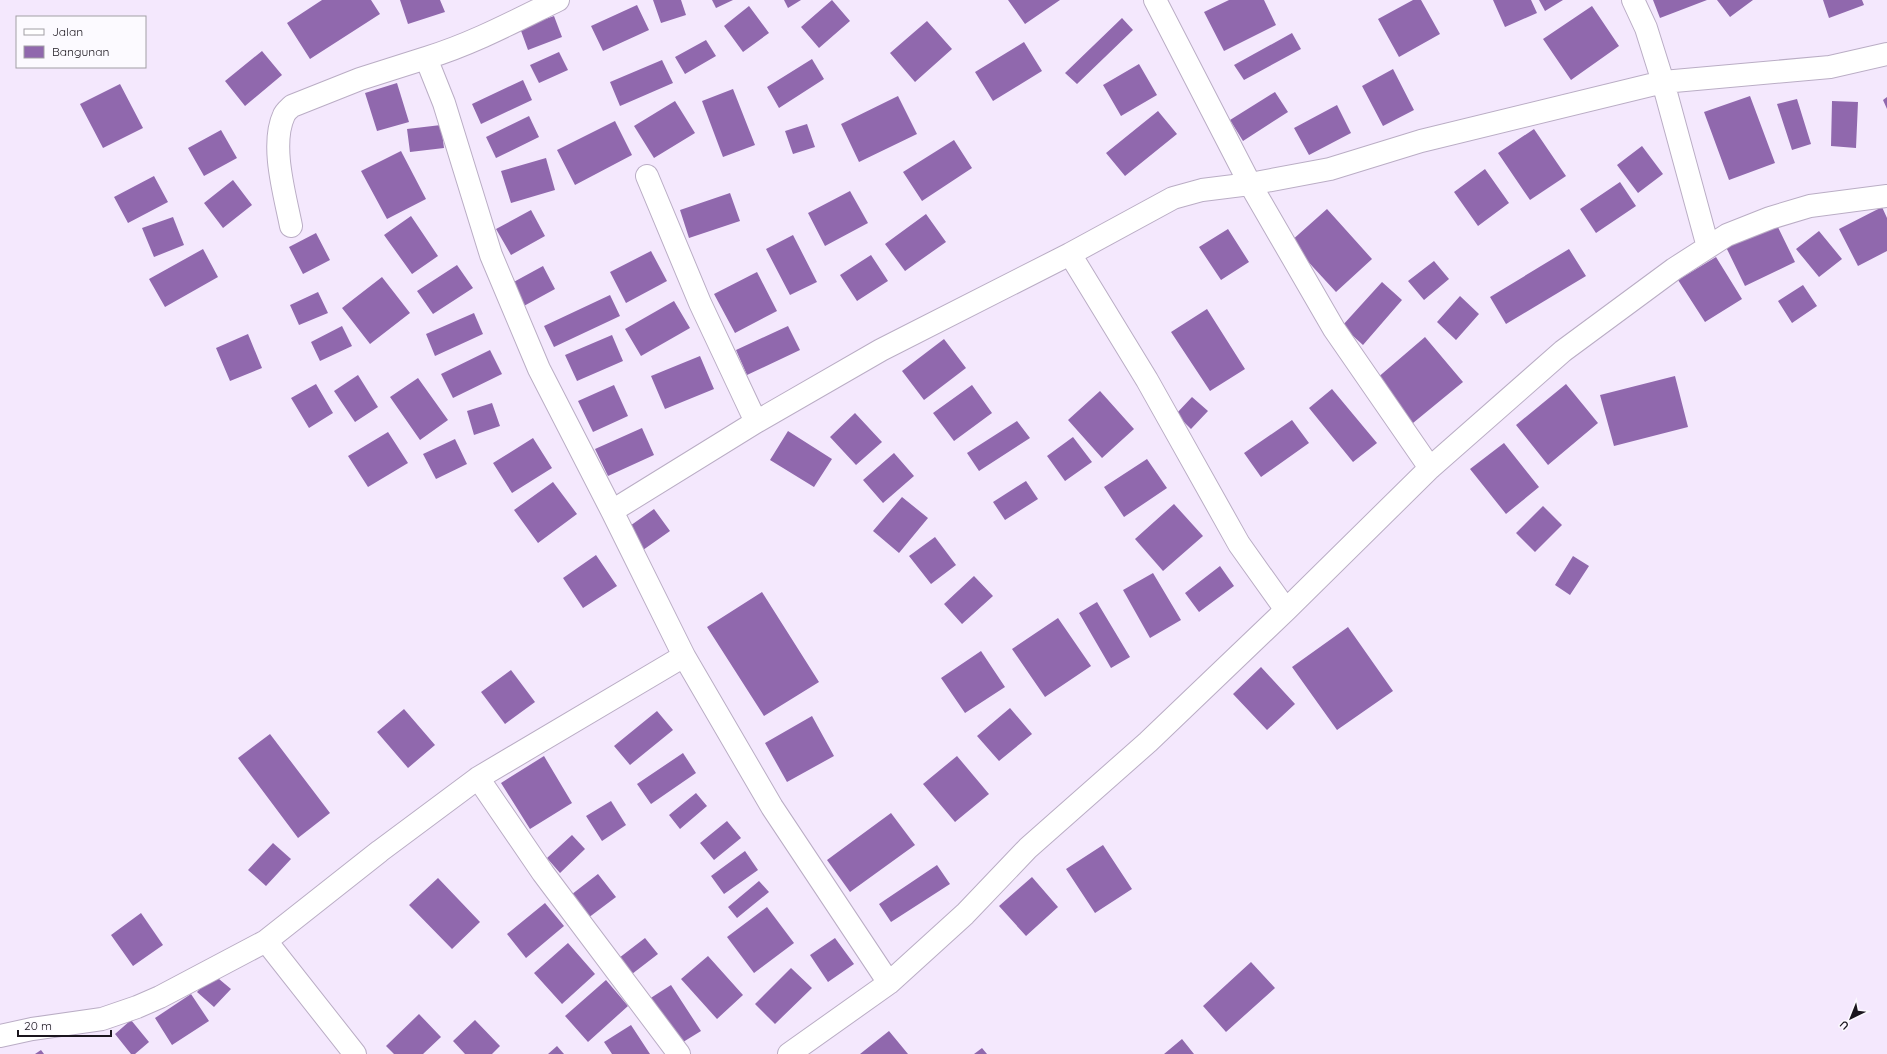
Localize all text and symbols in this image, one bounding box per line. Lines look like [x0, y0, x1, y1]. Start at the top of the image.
legend [16, 16, 146, 68]
text: Jalan [52, 24, 83, 39]
text: Bangunan [52, 44, 109, 59]
north arrow [1831, 998, 1871, 1038]
scale bar [18, 1012, 111, 1038]
text: 20 m [24, 1018, 52, 1033]
text: U [1837, 1018, 1852, 1033]

